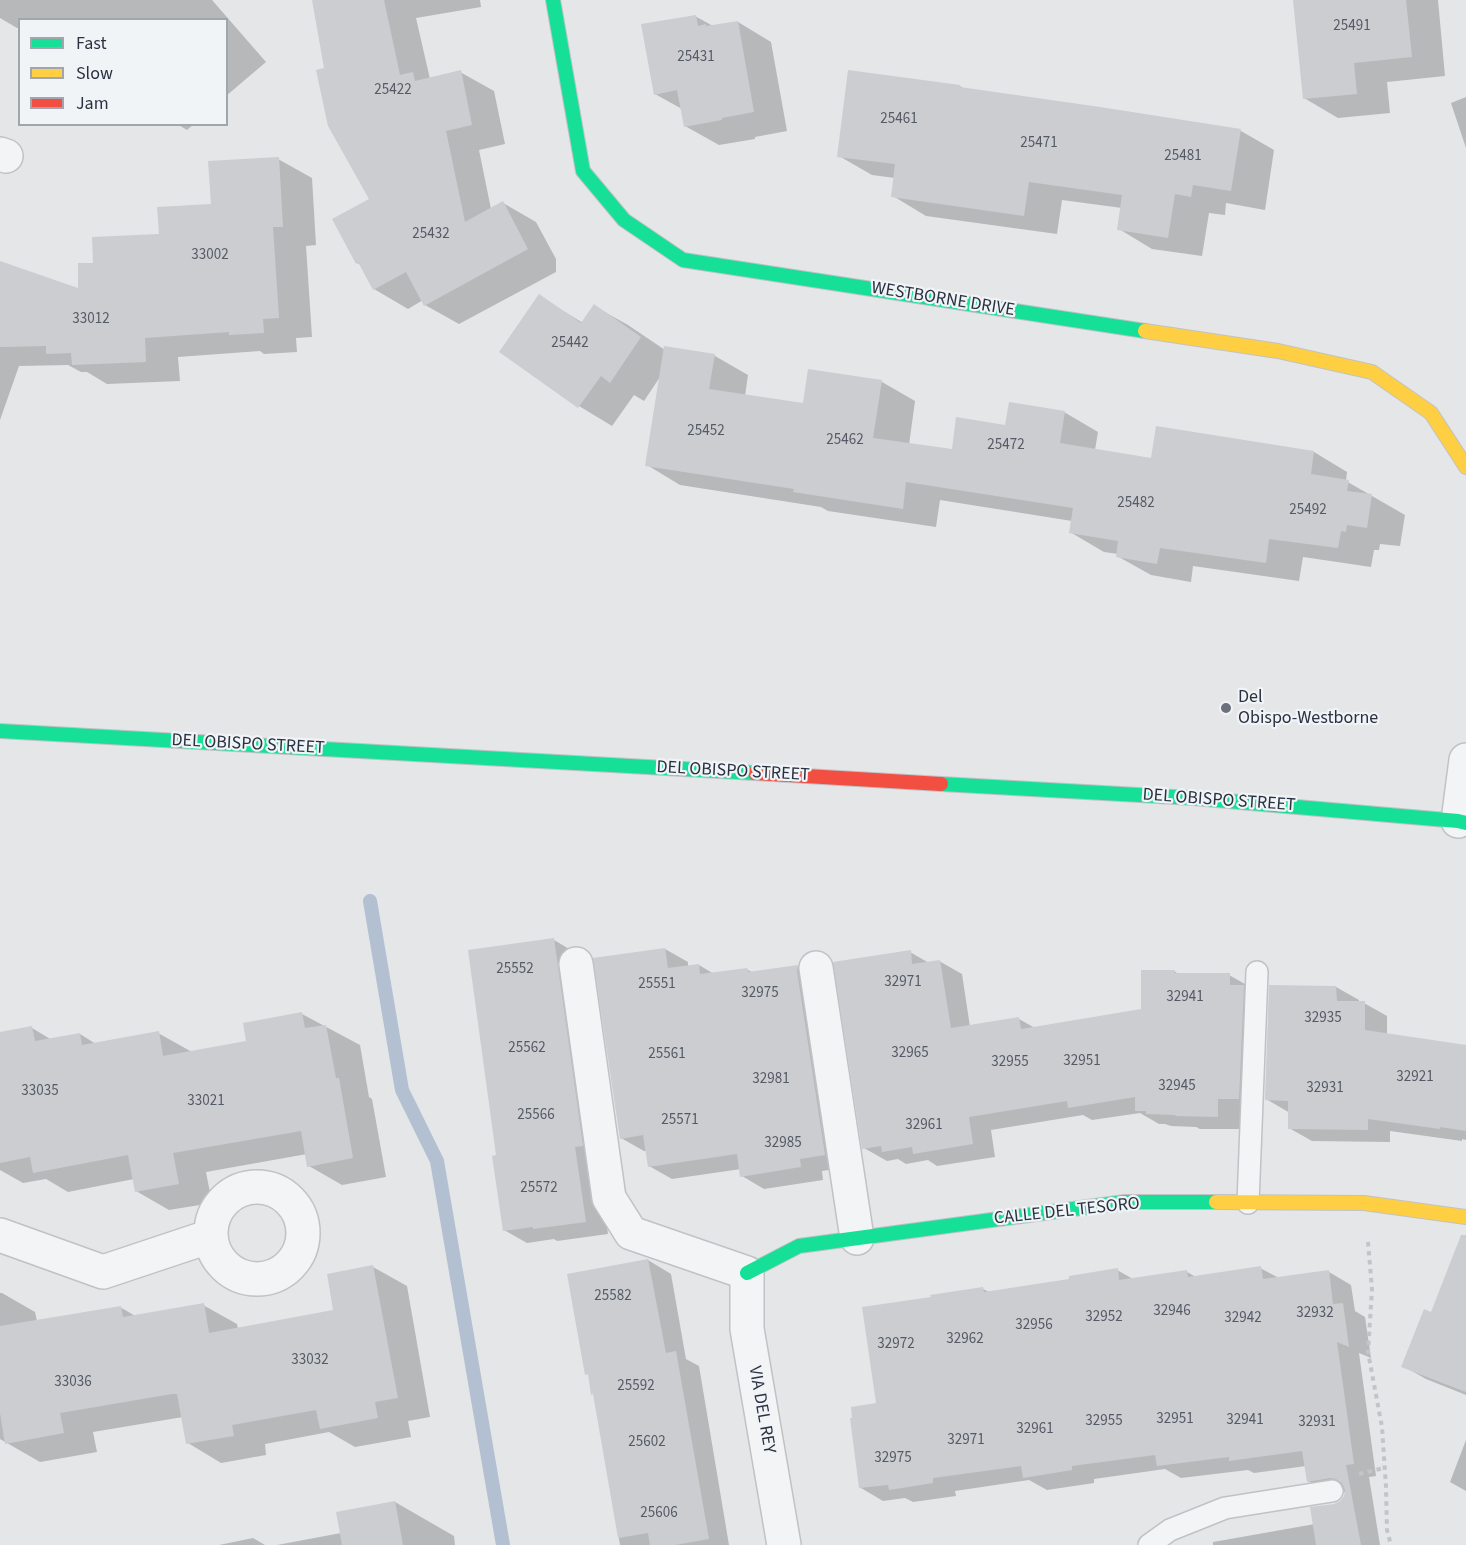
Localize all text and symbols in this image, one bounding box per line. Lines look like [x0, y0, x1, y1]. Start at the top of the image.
legend [18, 18, 228, 126]
house number: 25491 [1333, 18, 1371, 36]
text: Fast [76, 31, 107, 56]
house number: 25431 [677, 49, 715, 67]
text: Slow [76, 61, 113, 86]
house number: 25422 [374, 82, 412, 100]
text: Jam [76, 91, 109, 116]
house number: 25461 [880, 111, 918, 129]
house number: 25471 [1020, 135, 1058, 153]
house number: 25481 [1164, 148, 1202, 166]
house number: 25432 [412, 226, 450, 244]
house number: 33002 [191, 247, 229, 265]
street label: WESTBORNE DRIVE [870, 278, 1016, 322]
house number: 33012 [72, 311, 110, 329]
house number: 25442 [551, 335, 589, 353]
house number: 25452 [687, 423, 725, 441]
house number: 25462 [826, 432, 864, 450]
house number: 25472 [987, 437, 1025, 455]
house number: 25482 [1117, 495, 1155, 513]
house number: 25492 [1289, 502, 1327, 520]
place label: Del Obispo-Westborne [1238, 687, 1378, 730]
marker: Del Obispo-Westborne [1219, 701, 1233, 715]
street label: DEL OBISPO STREET [171, 730, 325, 760]
street label: DEL OBISPO STREET [656, 757, 810, 787]
street label: DEL OBISPO STREET [1142, 785, 1296, 817]
house number: 25552 [496, 961, 534, 979]
house number: 32971 [884, 974, 922, 992]
house number: 25551 [638, 976, 676, 994]
house number: 32975 [741, 985, 779, 1003]
house number: 32941 [1166, 989, 1204, 1007]
house number: 32935 [1304, 1010, 1342, 1028]
house number: 25562 [508, 1040, 546, 1058]
house number: 32965 [891, 1045, 929, 1063]
house number: 25561 [648, 1046, 686, 1064]
house number: 32951 [1063, 1053, 1101, 1071]
house number: 32955 [991, 1054, 1029, 1072]
house number: 32921 [1396, 1069, 1434, 1087]
house number: 32981 [752, 1071, 790, 1089]
house number: 32945 [1158, 1078, 1196, 1096]
house number: 32931 [1306, 1080, 1344, 1098]
house number: 33035 [21, 1083, 59, 1101]
house number: 33021 [187, 1093, 225, 1111]
house number: 25566 [517, 1107, 555, 1125]
house number: 25571 [661, 1112, 699, 1130]
house number: 32961 [905, 1117, 943, 1135]
house number: 32985 [764, 1135, 802, 1153]
house number: 25572 [520, 1180, 558, 1198]
street label: CALLE DEL TESORO [993, 1194, 1141, 1230]
house number: 25582 [594, 1288, 632, 1306]
house number: 32946 [1153, 1303, 1191, 1321]
house number: 32932 [1296, 1305, 1334, 1323]
house number: 32952 [1085, 1309, 1123, 1327]
house number: 32942 [1224, 1310, 1262, 1328]
house number: 32956 [1015, 1317, 1053, 1335]
house number: 32962 [946, 1331, 984, 1349]
house number: 32972 [877, 1336, 915, 1354]
house number: 33032 [291, 1352, 329, 1370]
street label: VIA DEL REY [743, 1365, 779, 1455]
house number: 33036 [54, 1374, 92, 1392]
house number: 25592 [617, 1378, 655, 1396]
house number: 32951 [1156, 1411, 1194, 1429]
house number: 32941 [1226, 1412, 1264, 1430]
house number: 32955 [1085, 1413, 1123, 1431]
house number: 32931 [1298, 1414, 1336, 1432]
house number: 32961 [1016, 1421, 1054, 1439]
house number: 32971 [947, 1432, 985, 1450]
house number: 25602 [628, 1434, 666, 1452]
house number: 32975 [874, 1450, 912, 1468]
house number: 25606 [640, 1505, 678, 1523]

